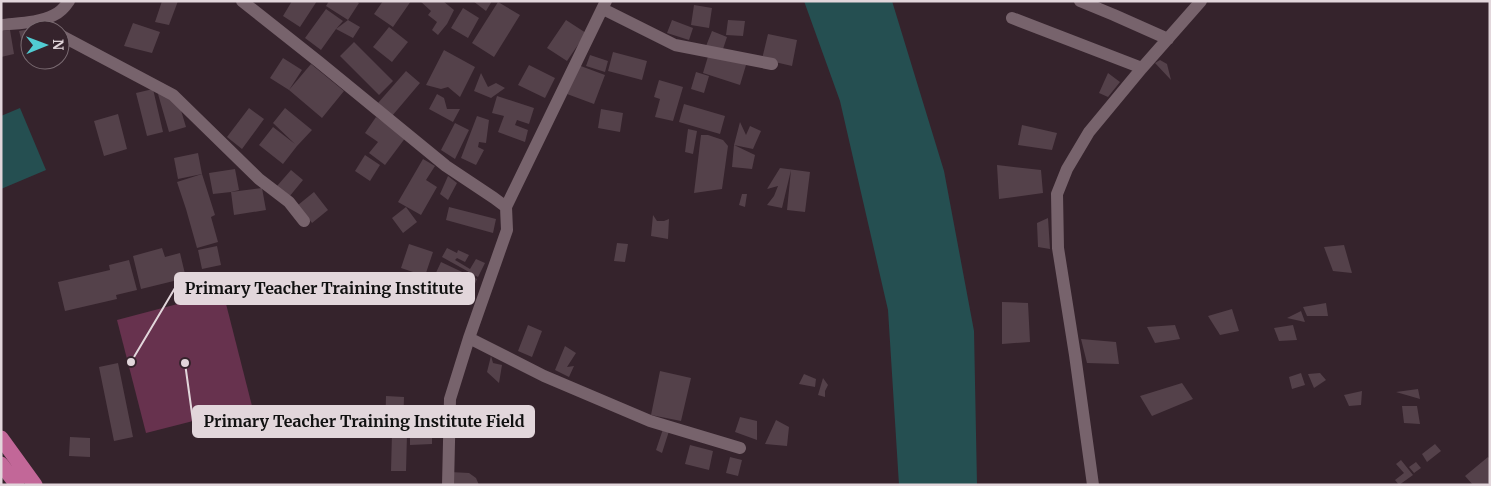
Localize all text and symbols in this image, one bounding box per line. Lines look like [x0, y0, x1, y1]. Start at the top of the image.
north arrow [20, 20, 70, 70]
text: N [49, 39, 67, 50]
callout: Primary Teacher Training Institute [175, 273, 474, 304]
text: Primary Teacher Training Institute [185, 278, 464, 298]
callout: Primary Teacher Training Institute Field [193, 406, 534, 437]
text: Primary Teacher Training Institute Field [203, 411, 525, 431]

